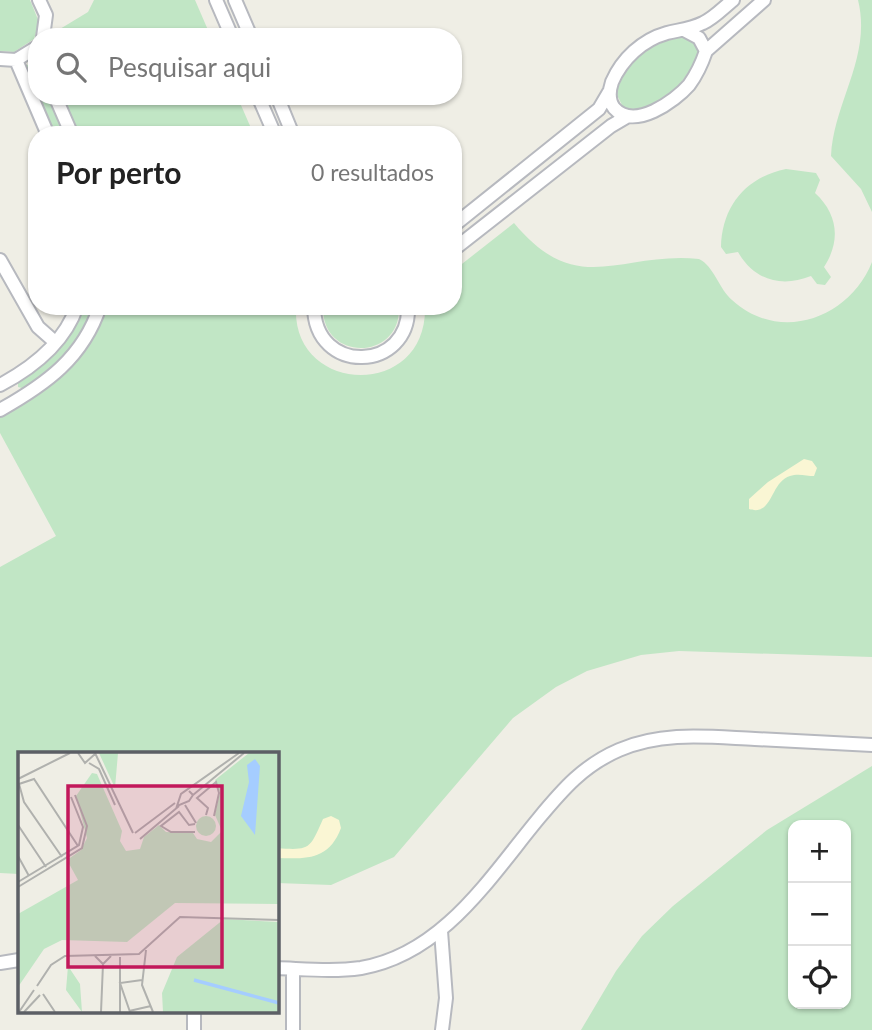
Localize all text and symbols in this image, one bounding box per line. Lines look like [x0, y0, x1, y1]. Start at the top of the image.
search box [28, 28, 462, 105]
icon: search [52, 48, 90, 86]
text: Pesquisar aqui [108, 51, 271, 83]
text: Por perto [56, 154, 181, 190]
text: 0 resultados [311, 158, 434, 186]
inset map [18, 752, 278, 1012]
map controls [788, 820, 851, 1009]
button: + [788, 820, 851, 883]
button: − [788, 883, 851, 946]
button: locate [788, 946, 851, 1009]

